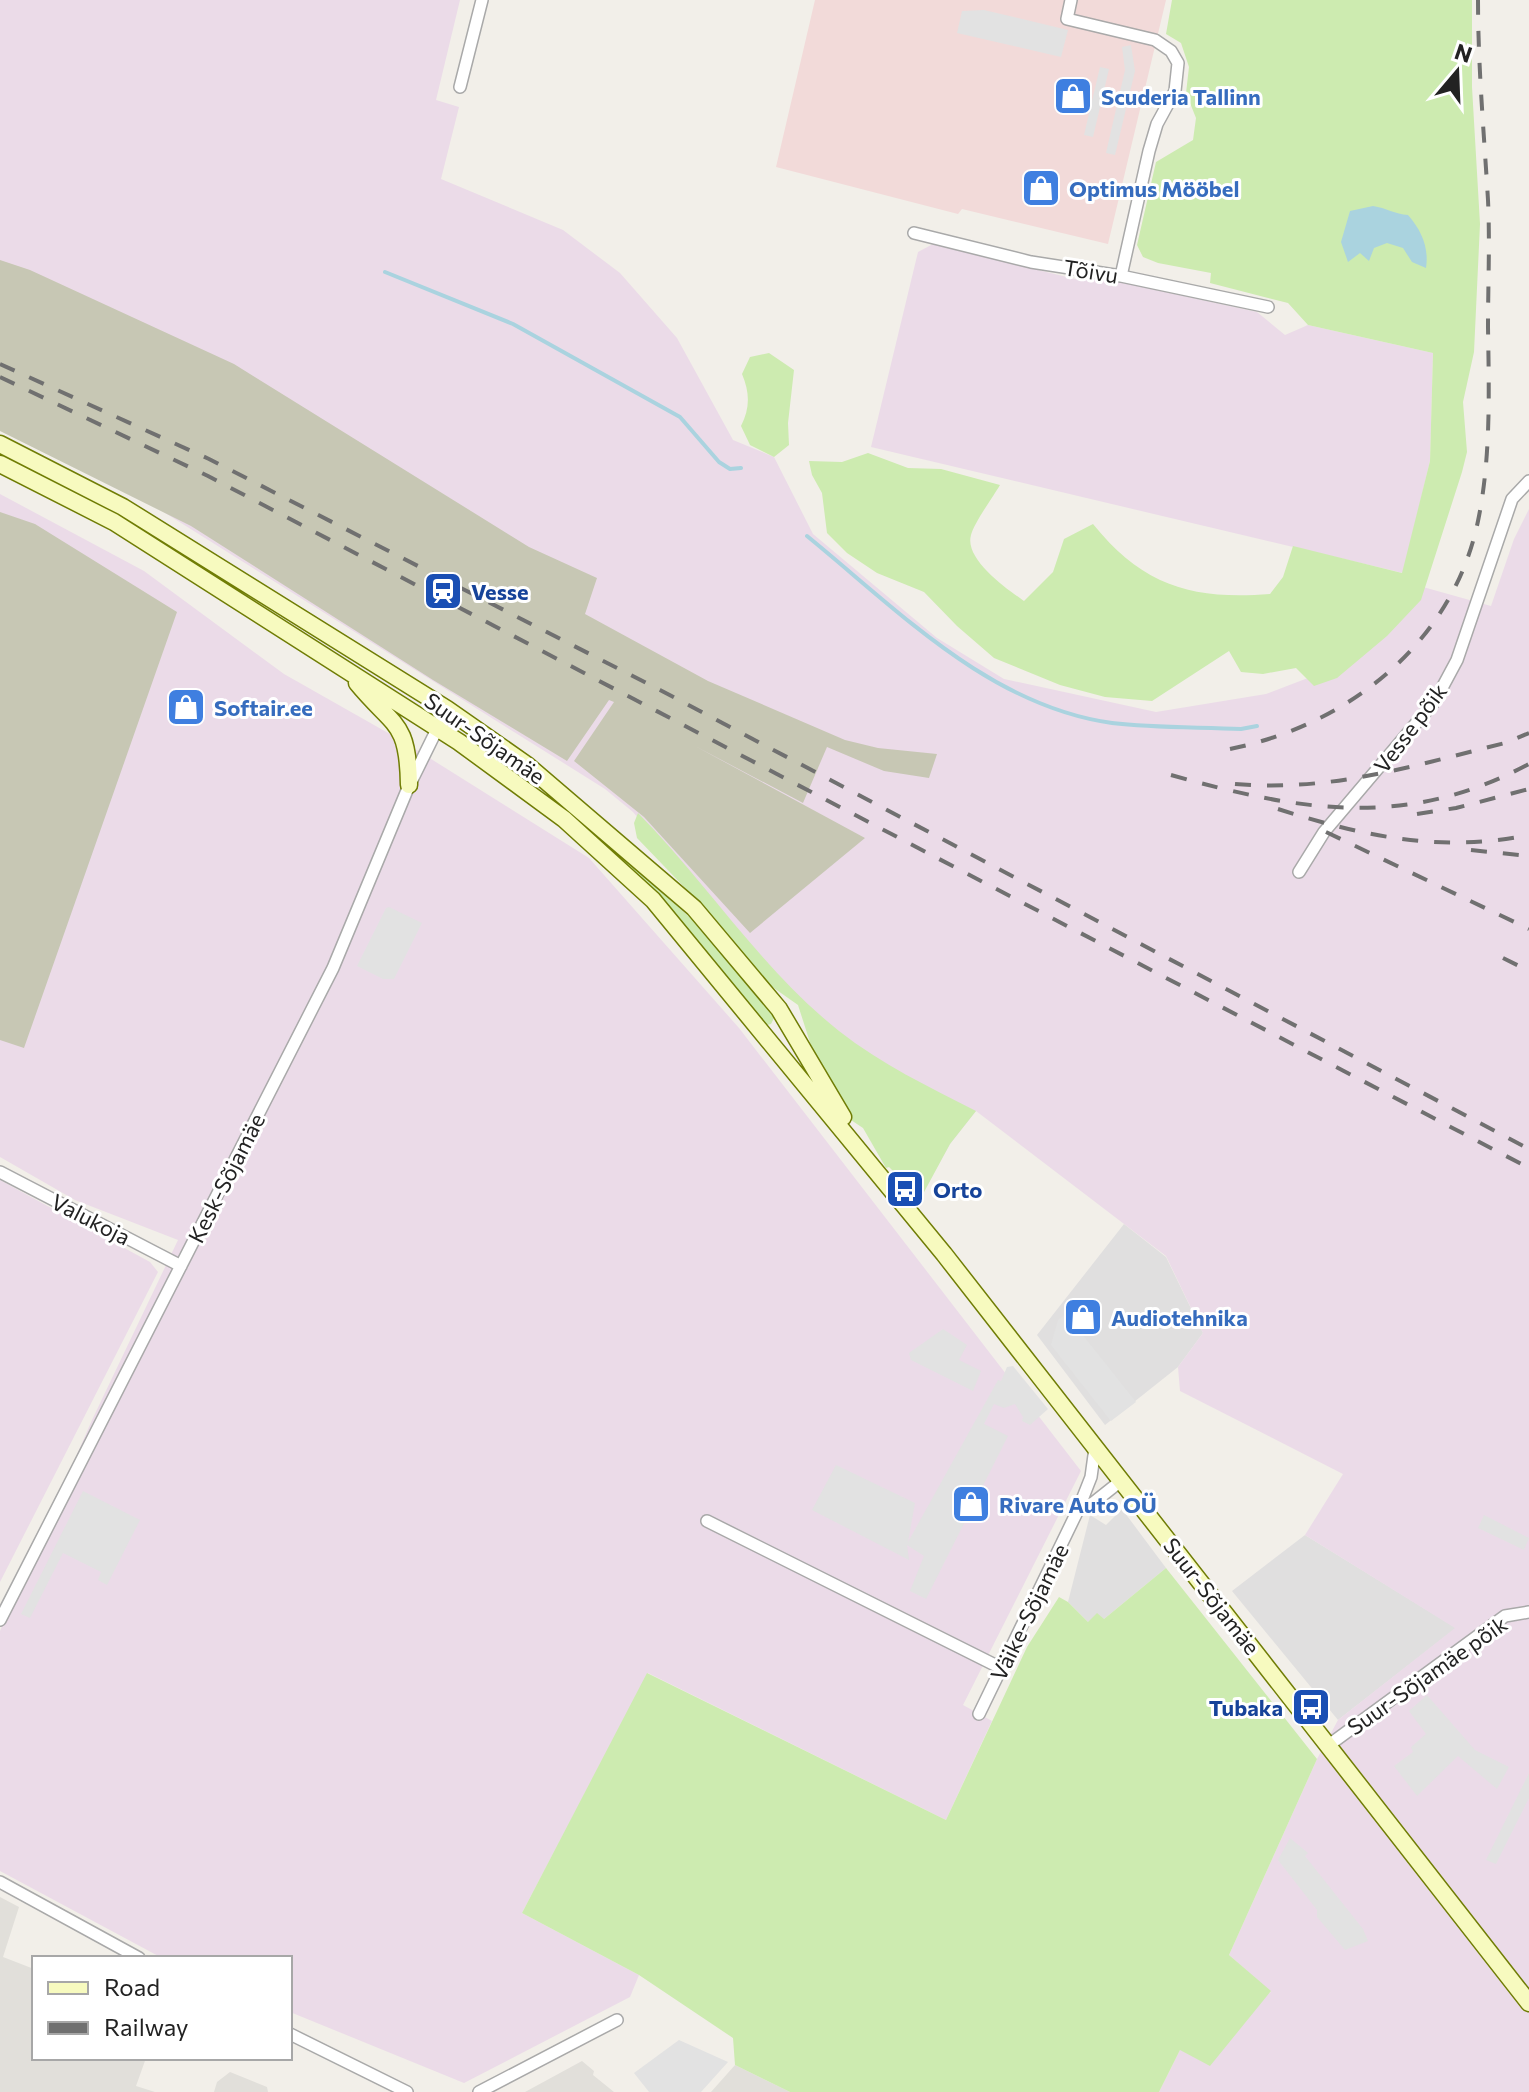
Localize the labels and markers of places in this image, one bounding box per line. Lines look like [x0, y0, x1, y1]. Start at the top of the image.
shop icon: Scuderia Tallinn [1052, 75, 1094, 117]
place label: Scuderia Tallinn [1101, 83, 1261, 110]
shop icon: Optimus Mööbel [1020, 167, 1062, 209]
place label: Optimus Mööbel [1069, 175, 1239, 202]
station icon: Vesse [422, 570, 464, 612]
place label: Vesse [471, 578, 529, 605]
shop icon: Softair.ee [165, 686, 207, 728]
place label: Softair.ee [214, 694, 313, 721]
bus stop icon: Orto [884, 1168, 926, 1210]
place label: Orto [933, 1176, 982, 1203]
shop icon: Audiotehnika [1062, 1296, 1104, 1338]
place label: Audiotehnika [1111, 1304, 1248, 1331]
shop icon: Rivare Auto OÜ [950, 1483, 992, 1525]
place label: Rivare Auto OÜ [999, 1491, 1157, 1518]
bus stop icon: Tubaka [1290, 1686, 1332, 1728]
place label: Tubaka [1209, 1694, 1283, 1721]

